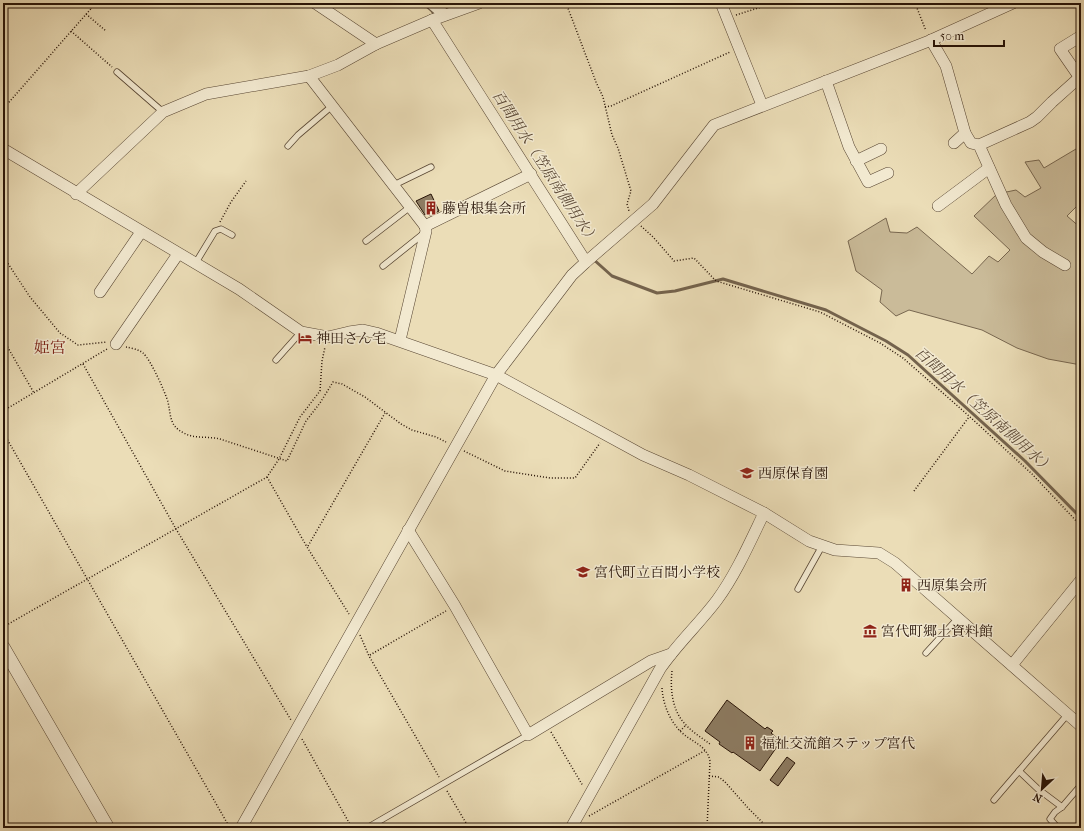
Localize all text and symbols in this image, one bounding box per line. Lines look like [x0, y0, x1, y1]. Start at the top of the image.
scale bar [934, 22, 1004, 48]
text: 50 m [940, 29, 964, 43]
water label: 百間用水（笠原南側用水） [488, 87, 602, 247]
building icon: 藤曽根集会所 [423, 200, 439, 216]
place label: 藤曽根集会所 [442, 200, 526, 217]
hotel icon: 神田さん宅 [297, 330, 313, 346]
place label: 神田さん宅 [316, 330, 386, 347]
district label: 姫宮 [34, 338, 66, 357]
water label: 百間用水（笠原南側用水） [911, 343, 1057, 477]
school or university icon: 西原保育園 [739, 465, 755, 481]
place label: 西原保育園 [758, 465, 828, 482]
school or university icon: 宮代町立百間小学校 [575, 564, 591, 580]
place label: 宮代町立百間小学校 [594, 564, 720, 581]
building icon: 西原集会所 [898, 577, 914, 593]
place label: 西原集会所 [917, 577, 987, 594]
museum icon: 宮代町郷土資料館 [862, 623, 878, 639]
place label: 宮代町郷土資料館 [881, 623, 993, 640]
building icon: 福祉交流館ステップ宮代 [742, 735, 758, 751]
place label: 福祉交流館ステップ宮代 [761, 735, 915, 752]
north arrow [1022, 769, 1062, 809]
text: N [1031, 790, 1044, 805]

